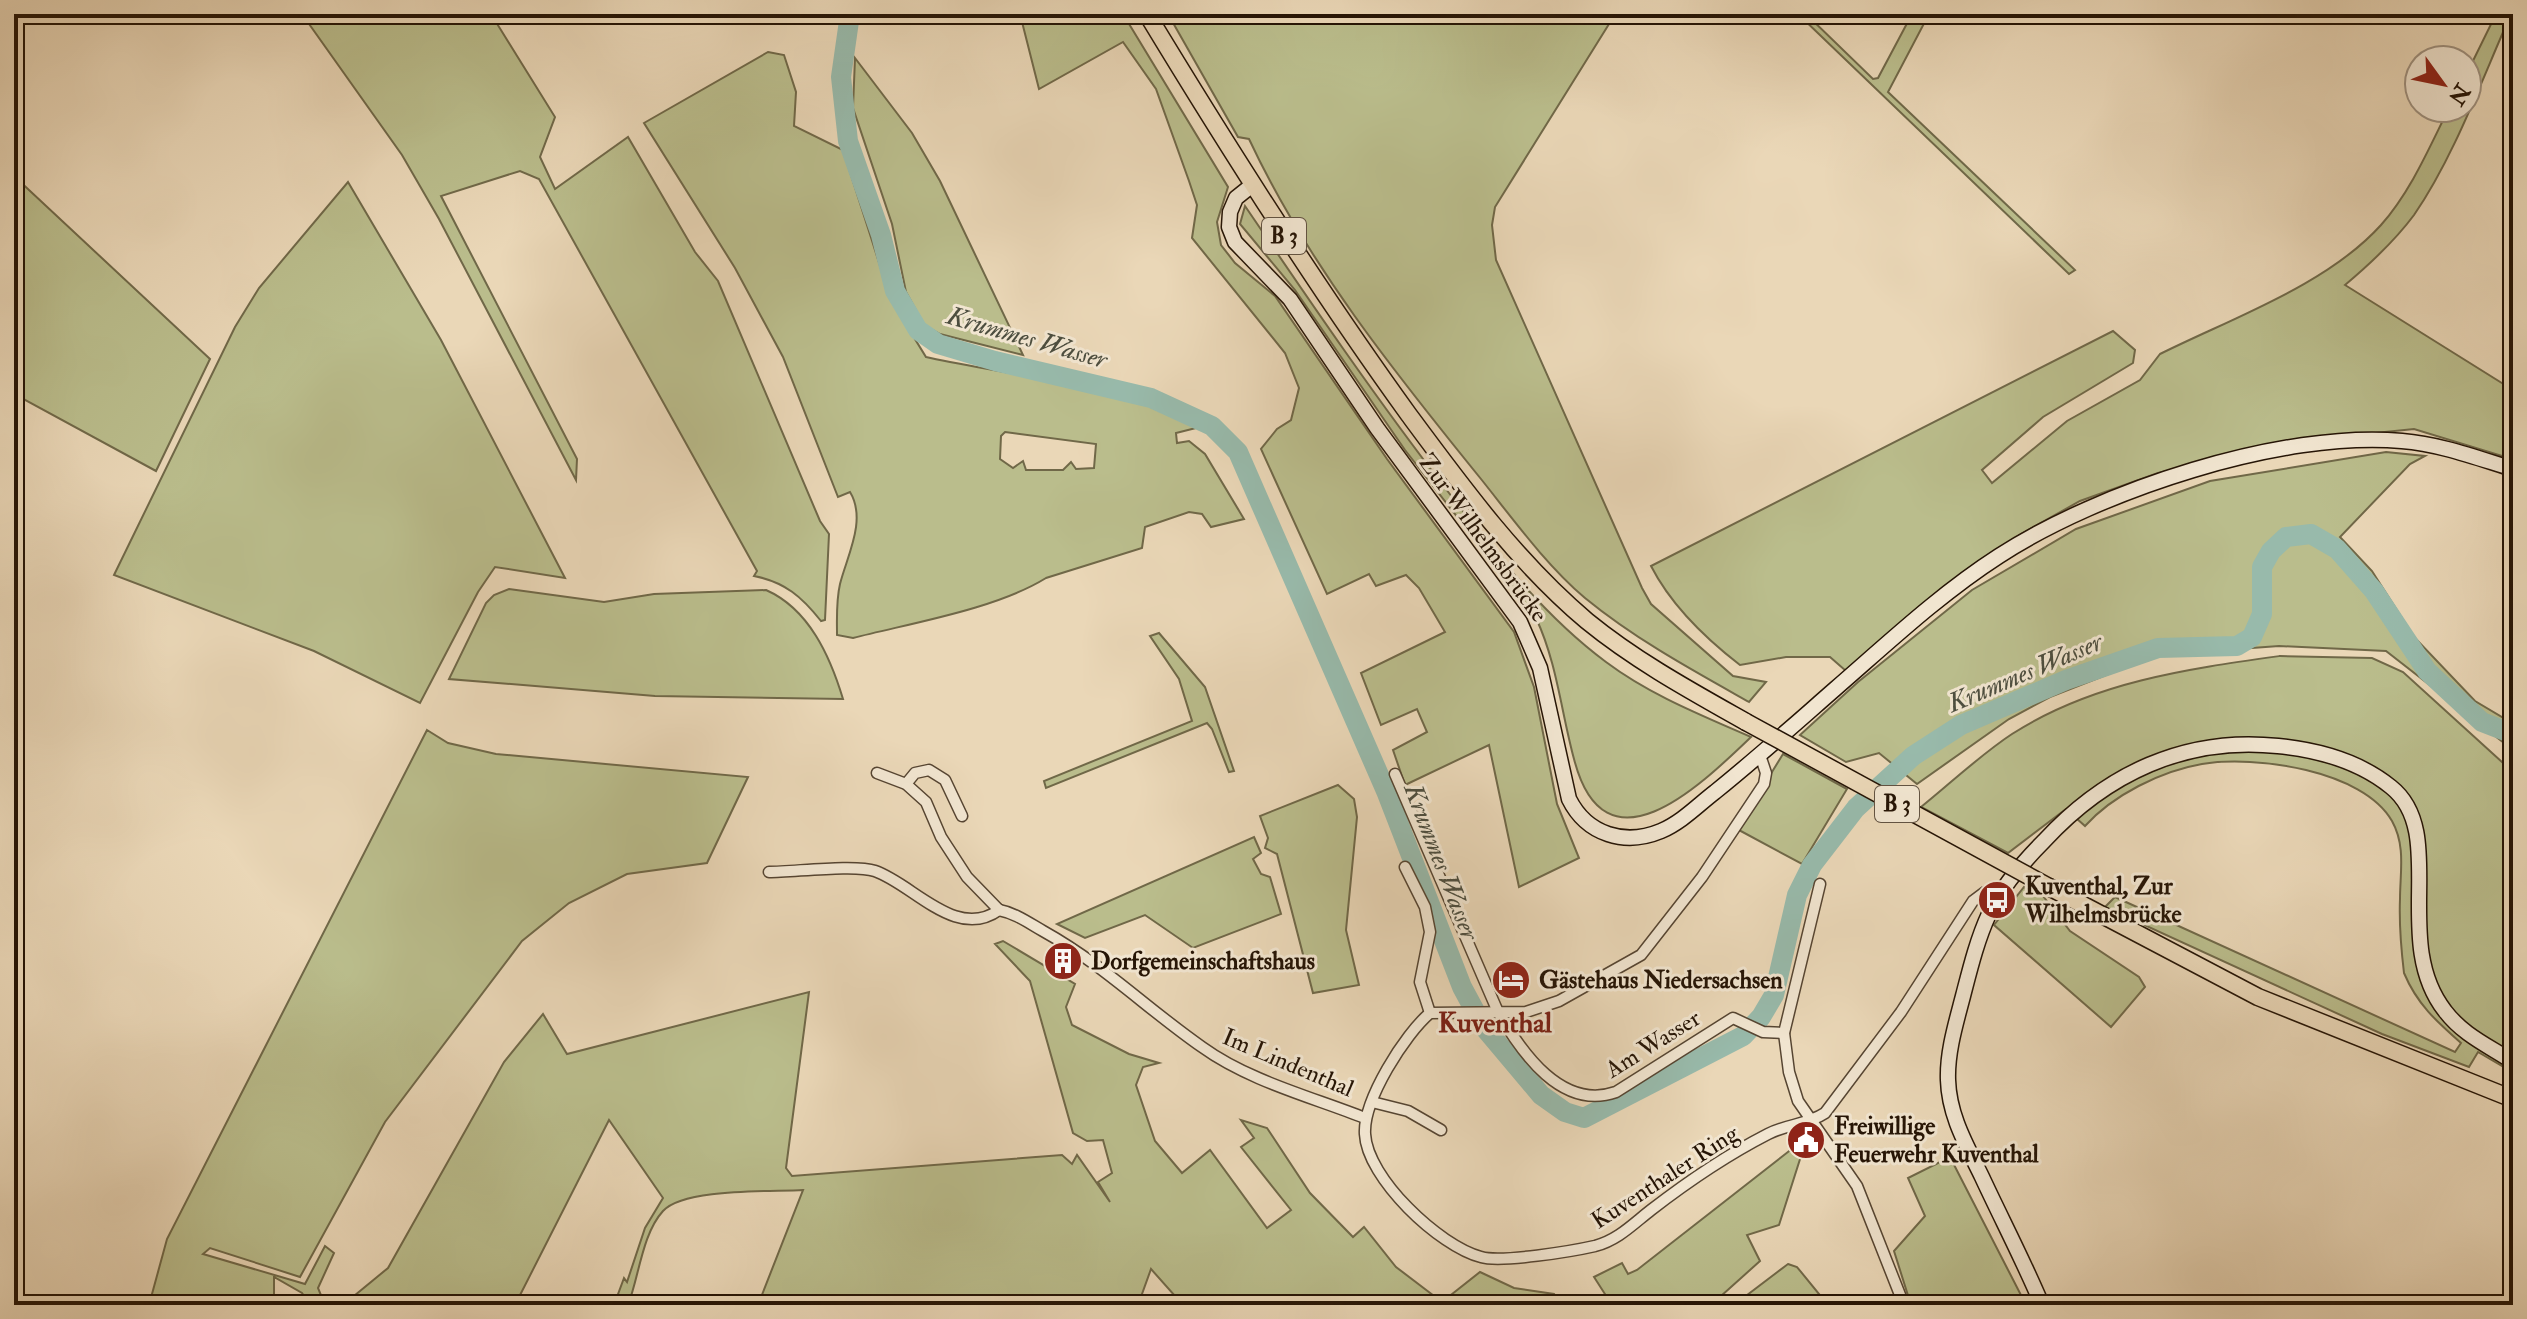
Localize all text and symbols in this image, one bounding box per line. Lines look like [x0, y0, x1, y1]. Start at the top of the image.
north arrow [2403, 44, 2483, 124]
text: N [2442, 78, 2477, 110]
road number: B 3 [1262, 218, 1306, 254]
water label: Krummes Wasser [941, 299, 1112, 376]
street label: Zur Wilhelmsbrücke [1411, 448, 1555, 628]
water label: Krummes Wasser [1941, 626, 2108, 721]
water label: Krummes Wasser [1396, 777, 1486, 946]
road number: B 3 [1875, 786, 1919, 822]
place label: Kuventhal, Zur Wilhelmsbrücke [2024, 871, 2181, 930]
bus stop icon: Kuventhal, Zur Wilhelmsbrücke [1976, 879, 2018, 921]
building icon: Dorfgemeinschaftshaus [1042, 940, 1084, 982]
place label: Dorfgemeinschaftshaus [1091, 946, 1315, 977]
hotel icon: Gästehaus Niedersachsen [1490, 959, 1532, 1001]
place label: Gästehaus Niedersachsen [1539, 965, 1783, 996]
street label: Am Wasser [1599, 1003, 1706, 1086]
district label: Kuventhal [1438, 1006, 1553, 1041]
street label: Im Lindenthal [1218, 1021, 1358, 1105]
place label: Freiwillige Feuerwehr Kuventhal [1834, 1111, 2040, 1170]
street label: Kuventhaler Ring [1586, 1117, 1745, 1236]
public building icon: Freiwillige Feuerwehr Kuventhal [1785, 1119, 1827, 1161]

